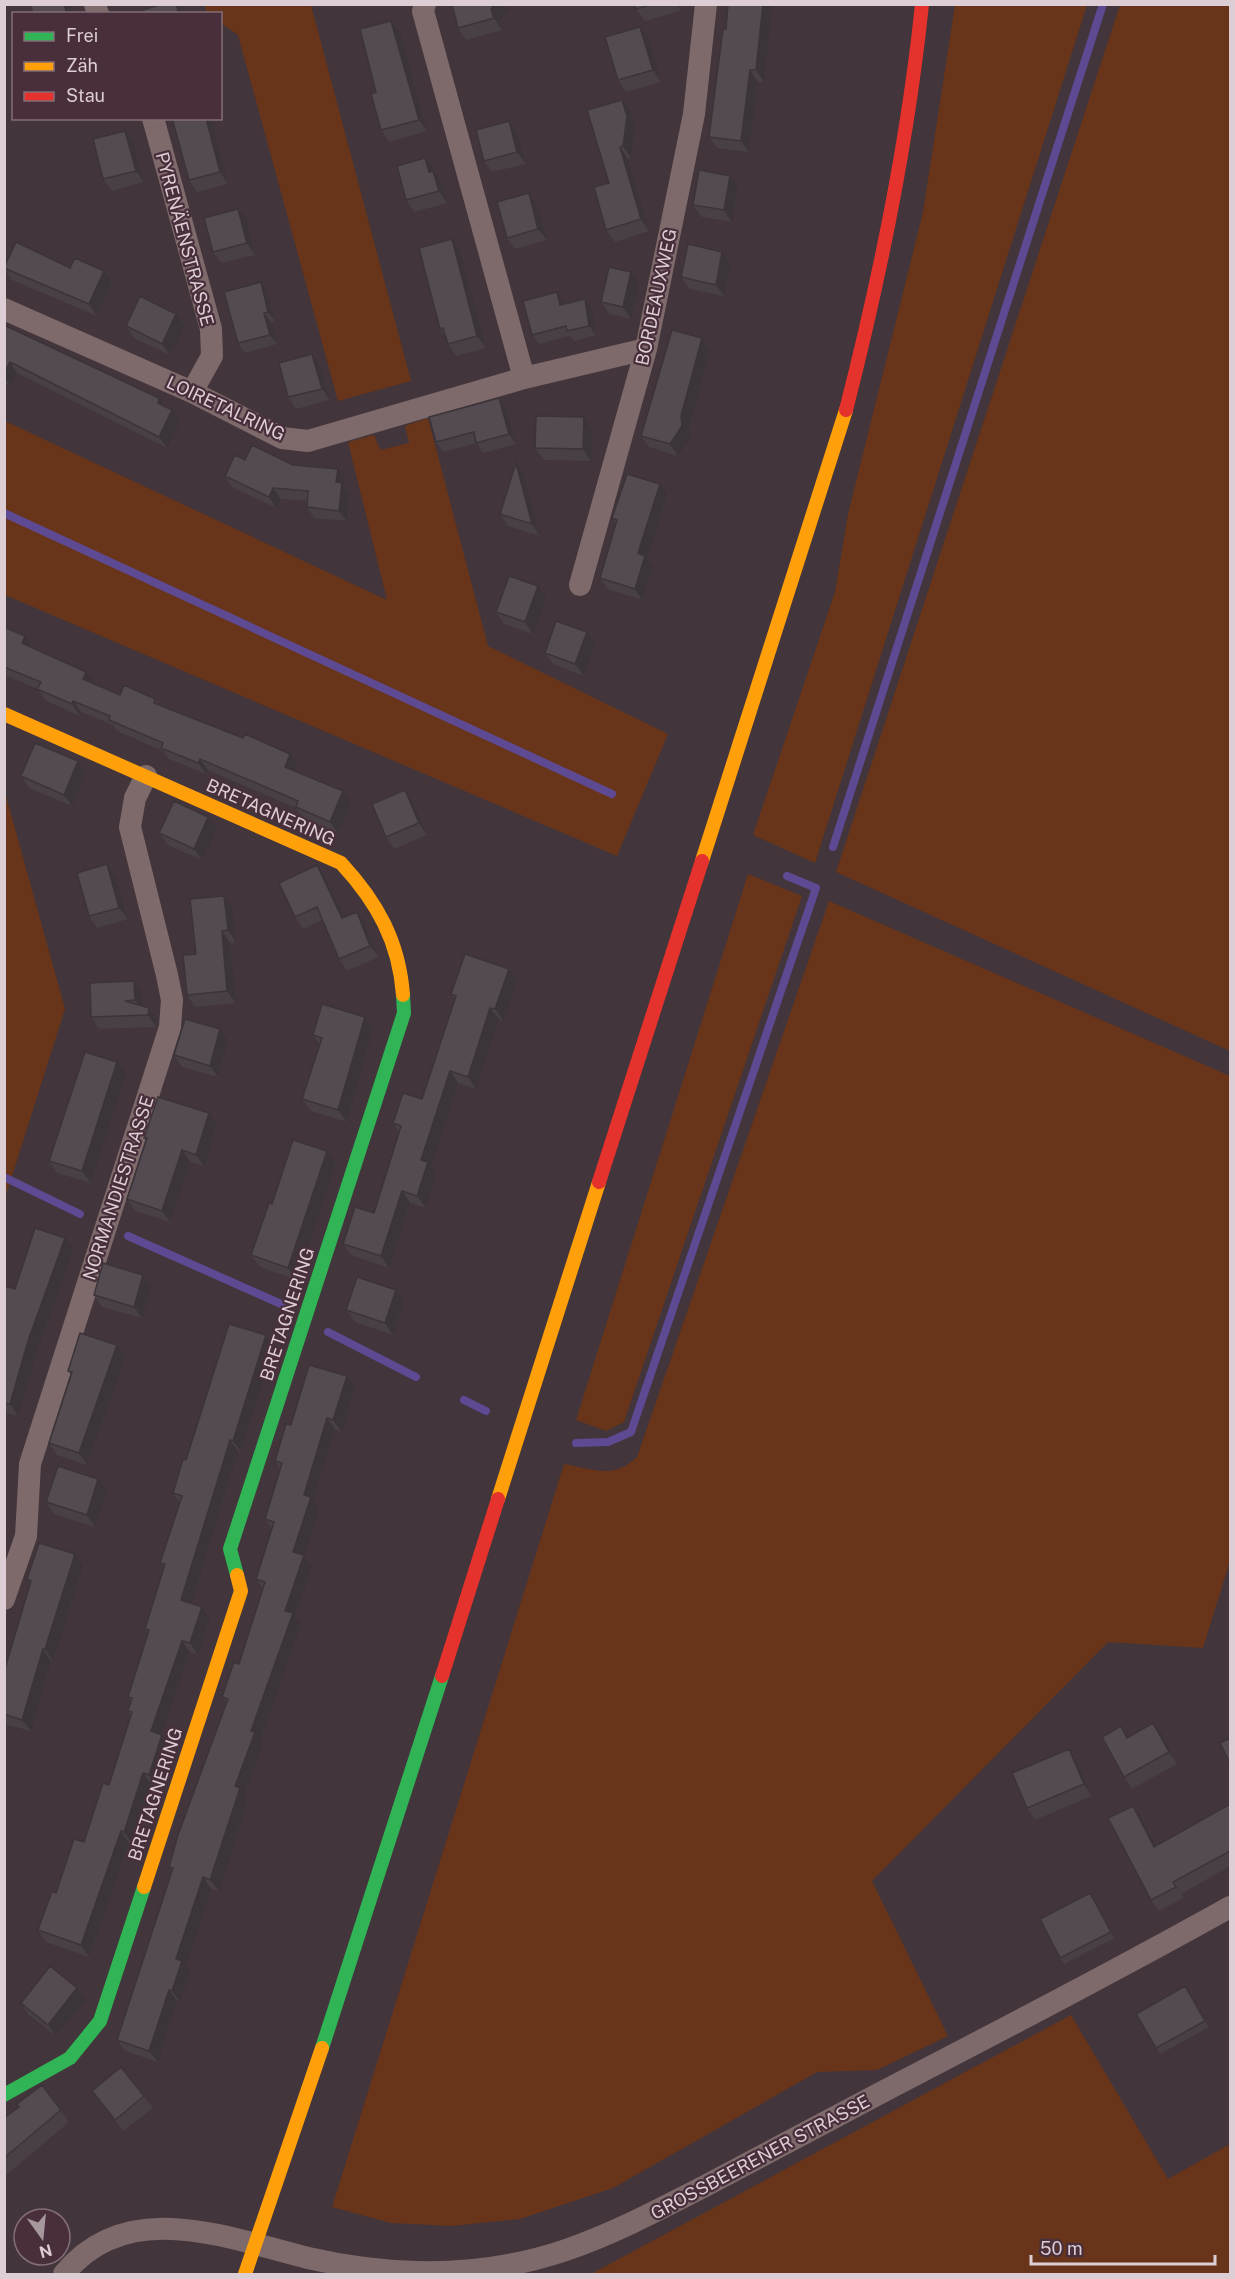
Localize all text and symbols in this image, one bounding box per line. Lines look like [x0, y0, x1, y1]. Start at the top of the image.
legend [12, 12, 222, 120]
text: Frei [66, 25, 98, 46]
text: Zäh [66, 55, 98, 76]
text: Stau [66, 85, 105, 106]
street label: PYRENÄENSTRASSE [152, 149, 219, 328]
street label: BORDEAUXWEG [631, 227, 681, 367]
street label: LOIRETALRING [163, 371, 289, 445]
street label: BRETAGNERING [203, 774, 339, 850]
street label: NORMANDIESTRASSE [78, 1093, 158, 1283]
street label: BRETAGNERING [256, 1245, 318, 1383]
street label: BRETAGNERING [124, 1725, 186, 1863]
street label: GROSSBEERENER STRASSE [647, 2090, 873, 2224]
north arrow [12, 2207, 72, 2267]
scale bar [1031, 2228, 1216, 2266]
text: 50 m [1040, 2238, 1083, 2259]
text: N [37, 2240, 54, 2262]

